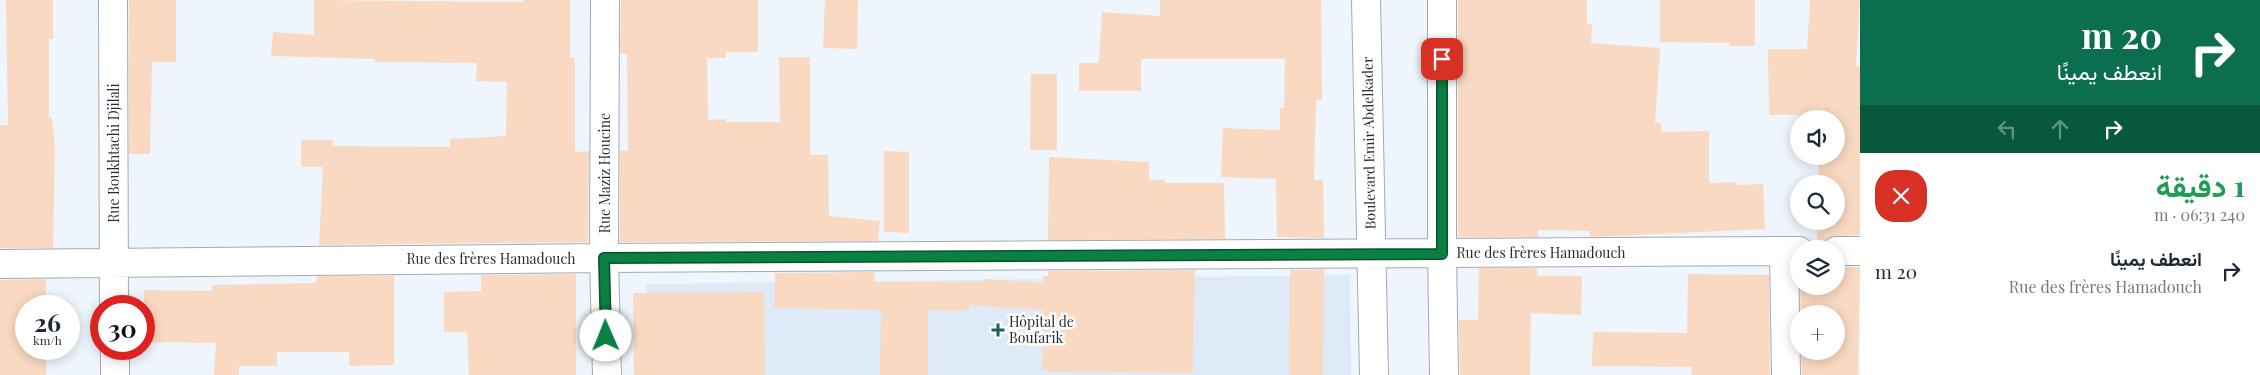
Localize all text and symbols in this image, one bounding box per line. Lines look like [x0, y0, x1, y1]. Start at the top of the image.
text: 20 m [2081, 11, 2162, 58]
icon: right [2180, 20, 2245, 85]
pin [1421, 38, 1463, 80]
icon: arrive [1428, 45, 1456, 73]
street label: Boulevard Emir Abdelkader [1357, 56, 1380, 229]
text: انعطف يمينًا [2057, 56, 2162, 86]
street label: Rue Boukhtachi Djilali [104, 83, 123, 223]
map controls [1790, 110, 1845, 360]
button: sound [1790, 110, 1845, 165]
street label: Rue Maziz Houcine [595, 113, 614, 233]
icon: left [1993, 115, 2021, 143]
icon: ahead [2046, 115, 2074, 143]
icon: right [2099, 115, 2127, 143]
text: 1 دقيقة [2156, 165, 2245, 205]
button: close [1875, 170, 1927, 222]
button: search [1790, 175, 1845, 230]
text: 240 m · 06:31 [2154, 204, 2245, 225]
button: layers [1790, 240, 1845, 295]
street label: Rue des frères Hamadouch [1456, 243, 1626, 262]
text: انعطف يمينًا [2110, 245, 2202, 271]
street label: Rue des frères Hamadouch [406, 249, 576, 268]
icon: right [2217, 257, 2245, 285]
text: 20 m [1875, 258, 1917, 284]
text: Rue des frères Hamadouch [2009, 276, 2202, 297]
speed limit sign: 30 [90, 295, 155, 360]
text: 26 [34, 305, 61, 338]
button: + [1790, 305, 1845, 360]
position arrow [579, 309, 631, 361]
place label: Hôpital de Boufarik [1009, 312, 1074, 347]
marker: Hôpital de Boufarik [991, 323, 1005, 337]
text: km/h [33, 332, 62, 348]

